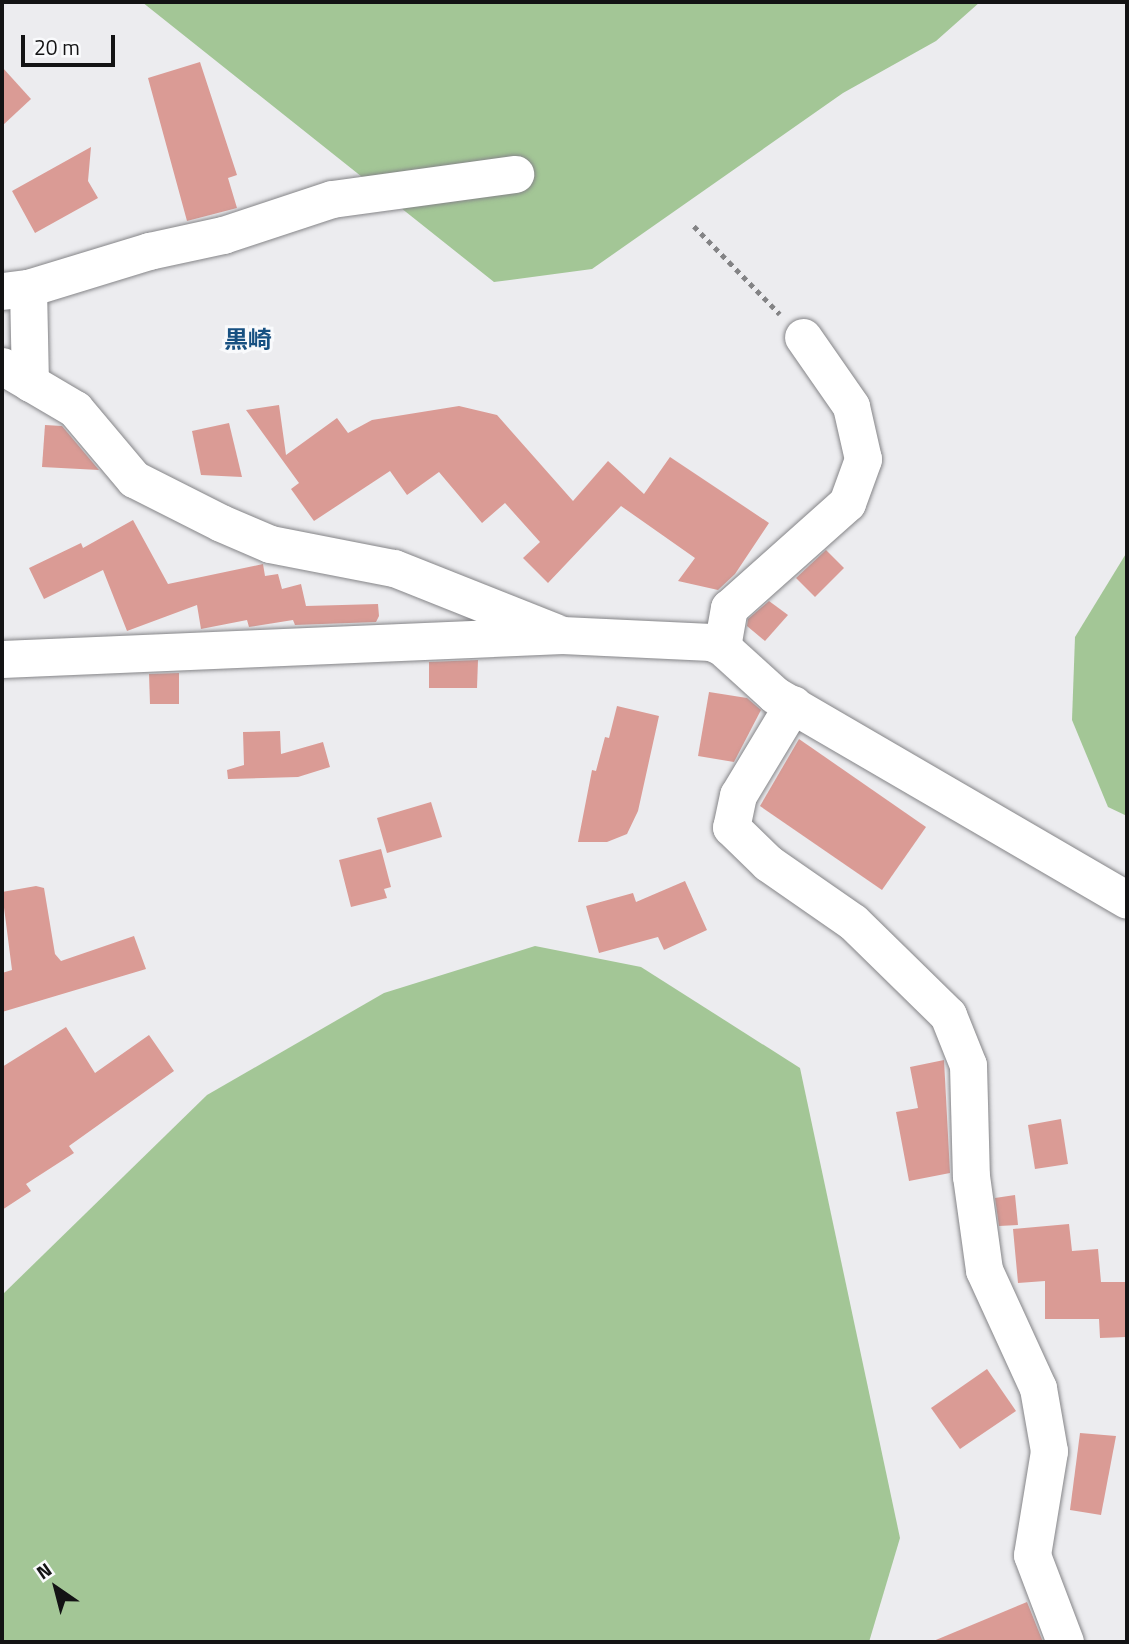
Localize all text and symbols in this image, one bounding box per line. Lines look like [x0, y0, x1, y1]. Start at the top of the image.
scale bar [24, 21, 119, 65]
text: 20 m [34, 31, 80, 63]
district label: 黒崎 [224, 326, 272, 354]
north arrow [21, 1553, 91, 1623]
text: N [30, 1555, 57, 1586]

